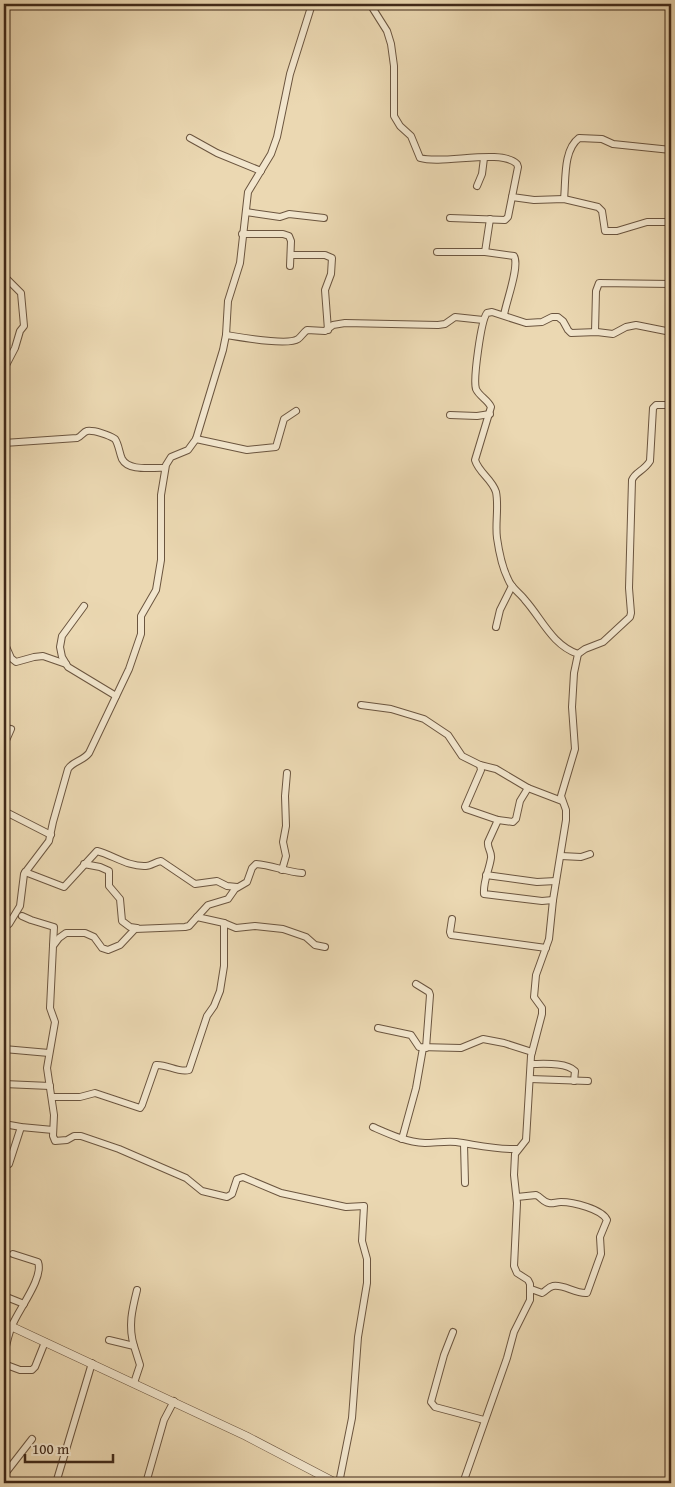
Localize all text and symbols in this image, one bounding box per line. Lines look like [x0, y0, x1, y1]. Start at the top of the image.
scale bar [25, 1432, 112, 1464]
text: 100 m [32, 1438, 70, 1459]

